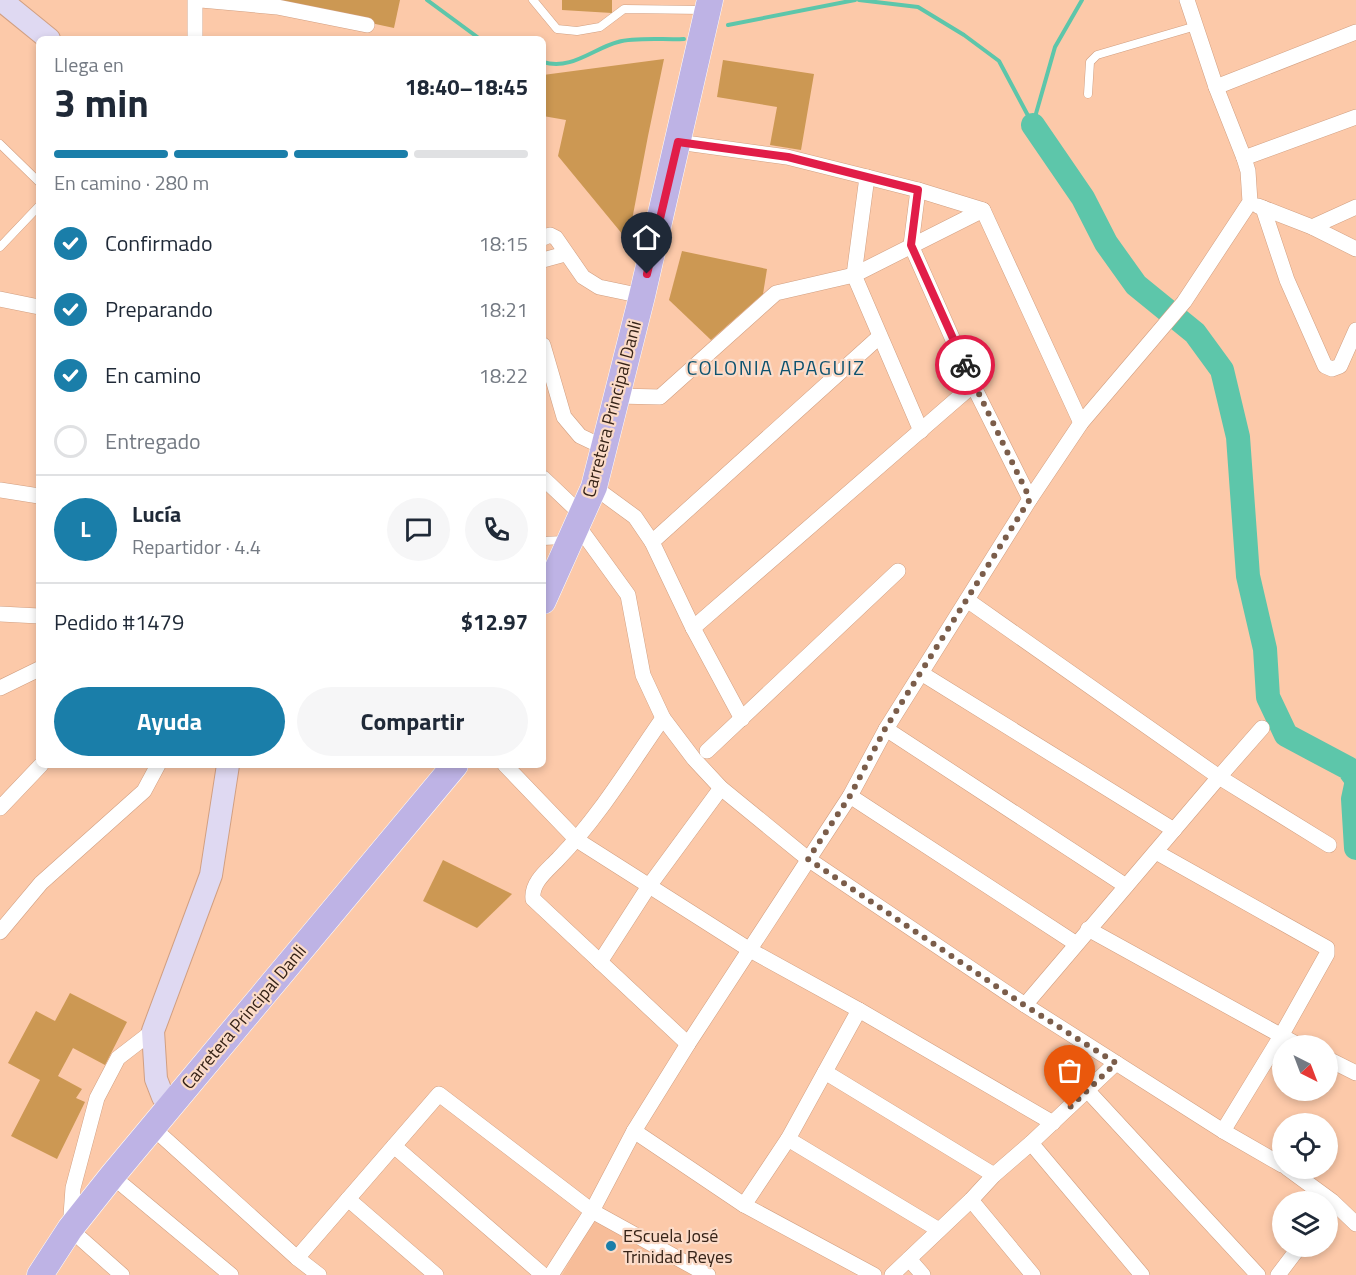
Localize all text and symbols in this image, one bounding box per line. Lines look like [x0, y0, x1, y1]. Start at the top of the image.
text: Llega en [54, 49, 124, 80]
text: 18:40–18:45 [405, 70, 528, 104]
text: 3 min [54, 73, 149, 132]
text: En camino · 280 m [54, 167, 209, 198]
pin [621, 212, 672, 274]
icon: home [630, 221, 663, 254]
text: Confirmado [105, 226, 213, 260]
icon: check [54, 227, 87, 260]
text: 18:15 [479, 228, 528, 259]
text: Preparando [105, 292, 213, 326]
icon: check [54, 293, 87, 326]
text: 18:21 [479, 294, 528, 325]
street label: Carretera Principal Danli [575, 317, 648, 500]
courier [935, 335, 995, 395]
icon: bike [949, 349, 982, 382]
district label: COLONIA APAGUIZ [686, 352, 866, 383]
text: En camino [105, 358, 201, 392]
icon: check [54, 359, 87, 392]
text: 18:22 [479, 360, 528, 391]
text: Entregado [105, 424, 201, 458]
text: Lucía [132, 497, 181, 531]
button: chat [387, 498, 450, 561]
button: phone [465, 498, 528, 561]
text: L [80, 512, 91, 546]
text: Repartidor · 4.4 [132, 531, 261, 562]
text: Pedido #1479 [54, 605, 184, 639]
text: $12.97 [461, 605, 528, 639]
button: Ayuda [54, 687, 285, 756]
button: Compartir [297, 687, 528, 756]
street label: Carretera Principal Danli [175, 938, 312, 1095]
north arrow [1272, 1035, 1338, 1101]
map controls [1272, 1035, 1338, 1257]
pin [1044, 1045, 1095, 1107]
icon: bag [1053, 1054, 1086, 1087]
button: locate [1272, 1113, 1338, 1179]
button: layers [1272, 1191, 1338, 1257]
place label: EScuela José Trinidad Reyes [623, 1222, 733, 1270]
marker: EScuela José Trinidad Reyes [604, 1239, 618, 1253]

